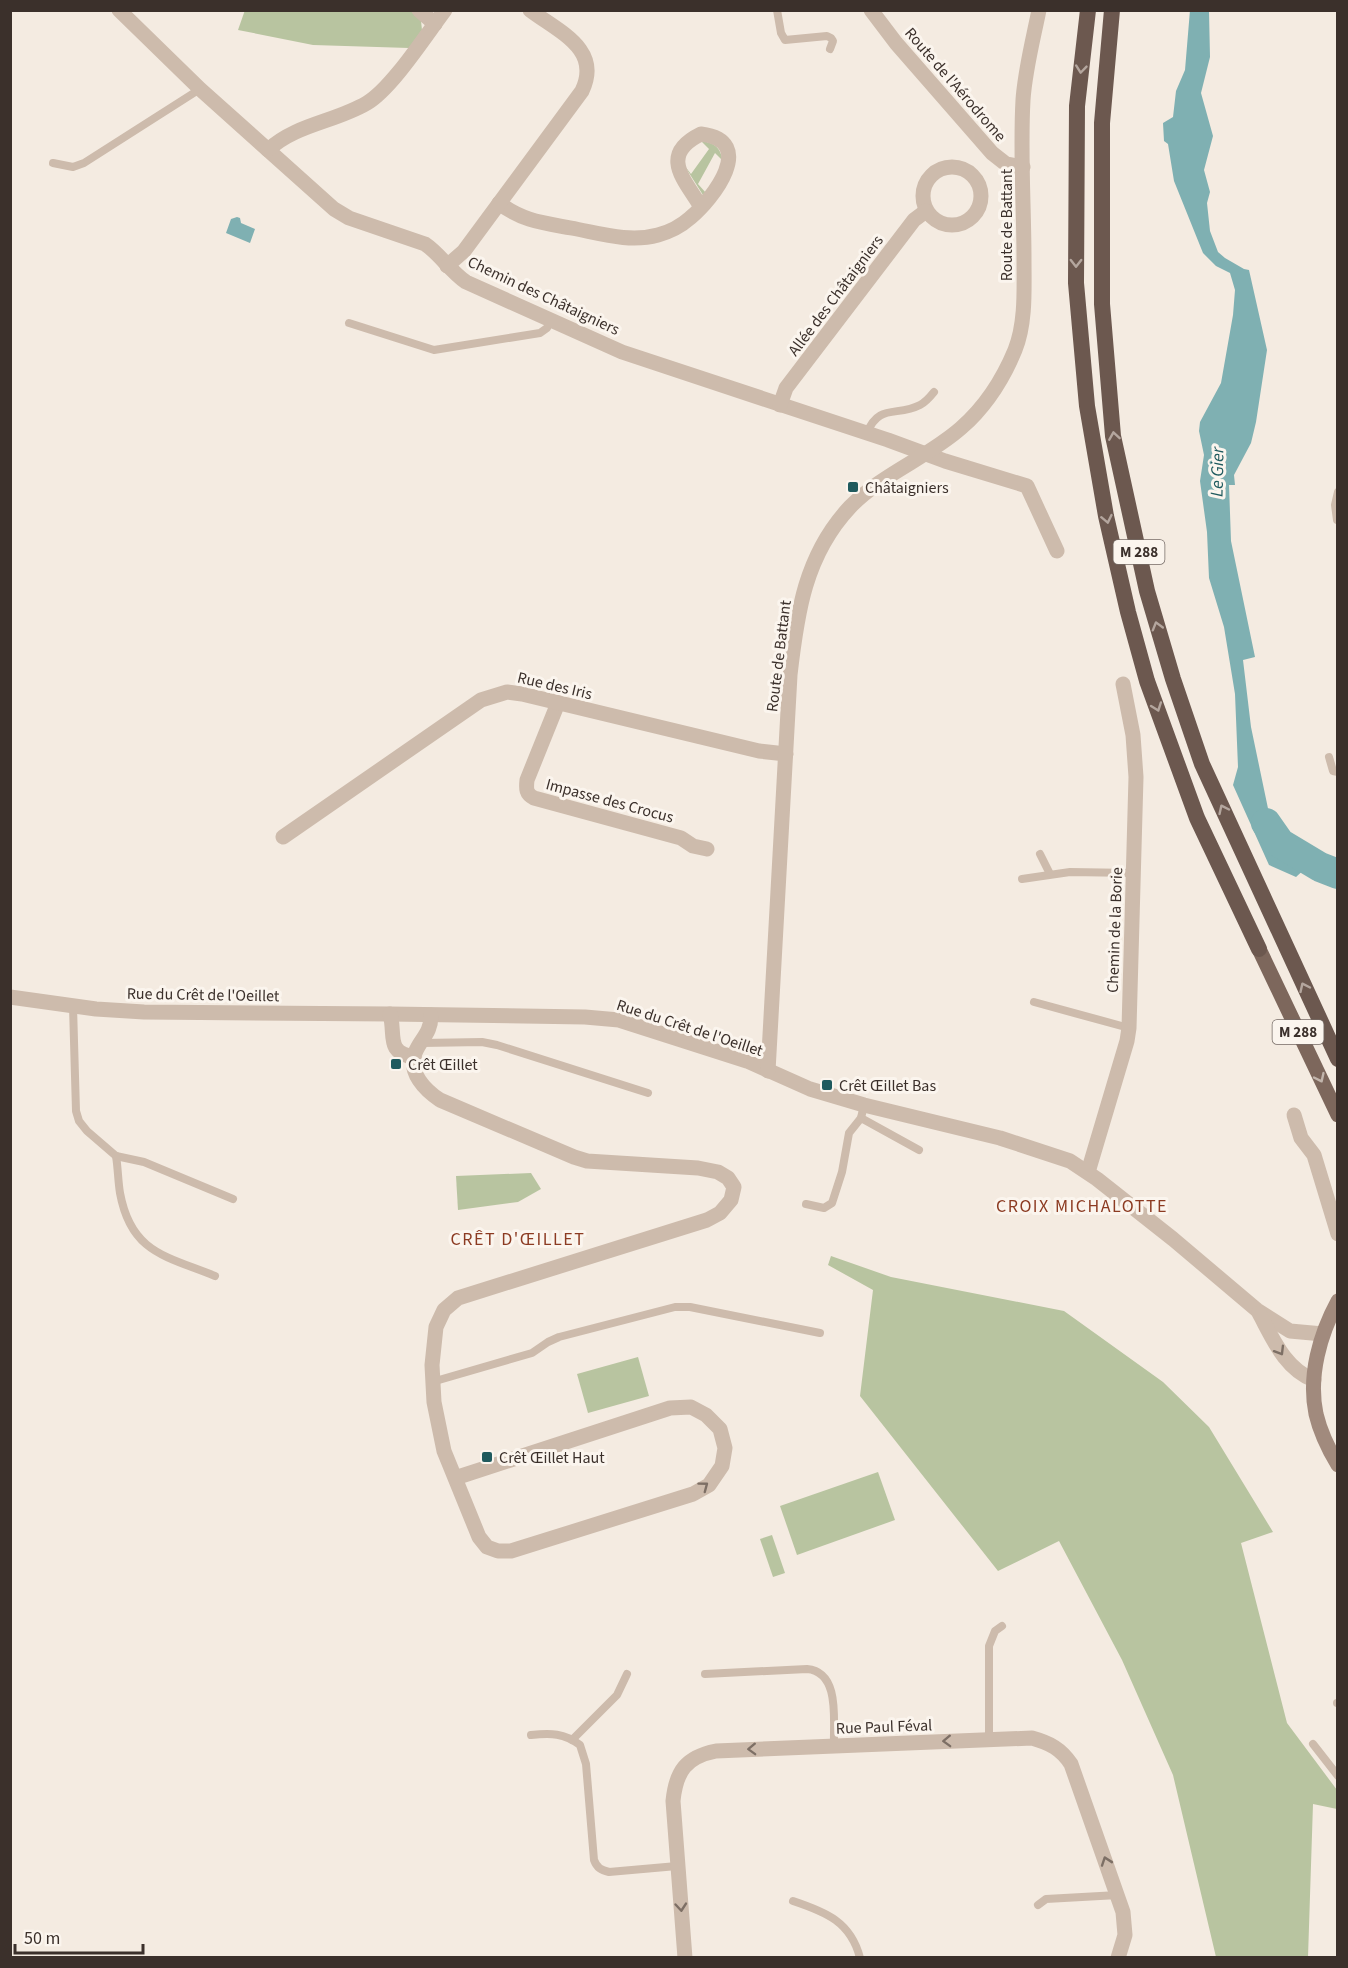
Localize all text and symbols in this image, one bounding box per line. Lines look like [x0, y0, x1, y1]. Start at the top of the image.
street label: Route de l'Aérodrome [899, 23, 1011, 147]
one-way arrow [1076, 64, 1088, 73]
street label: Route de Battant [996, 168, 1018, 281]
street label: Allée des Châtaigniers [783, 230, 889, 361]
street label: Chemin des Châtaigniers [464, 251, 623, 341]
one-way arrow [1070, 259, 1082, 268]
one-way arrow [1109, 431, 1121, 441]
water label: Le Gier [1205, 446, 1230, 497]
place label: Châtaigniers [865, 477, 949, 499]
marker: Châtaigniers [846, 480, 860, 494]
one-way arrow [1100, 514, 1113, 524]
road number: M 288 [1114, 540, 1164, 564]
street label: Route de Battant [761, 598, 797, 713]
one-way arrow [1152, 621, 1164, 632]
street label: Rue des Iris [515, 667, 595, 705]
one-way arrow [1150, 701, 1162, 712]
street label: Impasse des Crocus [543, 773, 676, 829]
one-way arrow [1219, 805, 1231, 816]
street label: Chemin de la Borie [1102, 867, 1128, 993]
one-way arrow [1300, 982, 1312, 993]
street label: Rue du Crêt de l'Oeillet [127, 983, 280, 1007]
street label: Rue du Crêt de l'Oeillet [614, 994, 766, 1062]
road number: M 288 [1272, 1020, 1324, 1044]
place label: Crêt Œillet [408, 1054, 478, 1076]
marker: Crêt Œillet [389, 1057, 403, 1071]
one-way arrow [1312, 1071, 1324, 1082]
place label: Crêt Œillet Bas [839, 1075, 936, 1097]
marker: Crêt Œillet Bas [820, 1078, 834, 1092]
district label: CROIX MICHALOTTE [996, 1194, 1168, 1219]
district label: CRÊT D'ŒILLET [451, 1227, 585, 1252]
one-way arrow [1273, 1345, 1284, 1355]
place label: Crêt Œillet Haut [499, 1447, 605, 1469]
marker: Crêt Œillet Haut [480, 1450, 494, 1464]
one-way arrow [697, 1482, 708, 1493]
street label: Rue Paul Féval [835, 1714, 933, 1740]
one-way arrow [943, 1735, 952, 1748]
one-way arrow [748, 1743, 757, 1756]
one-way arrow [1100, 1856, 1113, 1867]
one-way arrow [674, 1902, 687, 1911]
scale bar [15, 1917, 142, 1955]
text: 50 m [24, 1926, 60, 1951]

